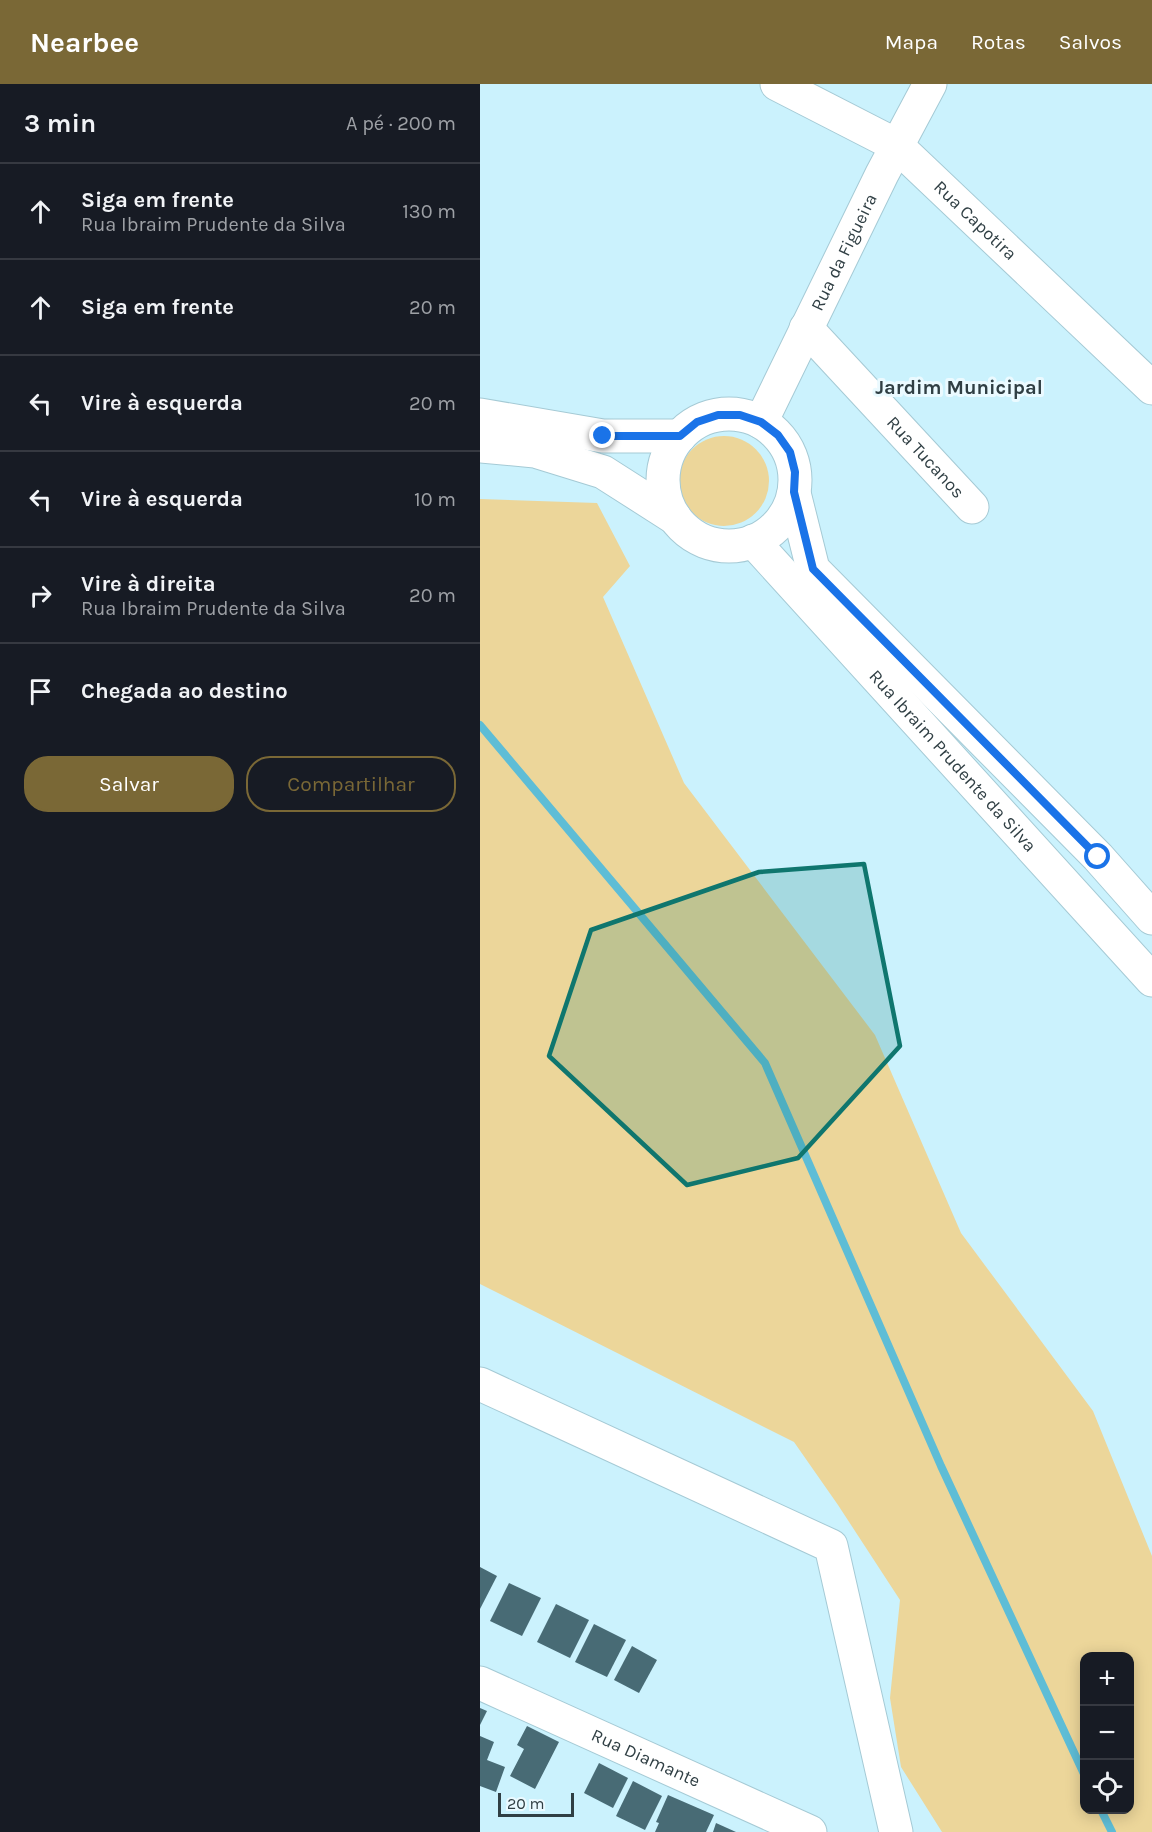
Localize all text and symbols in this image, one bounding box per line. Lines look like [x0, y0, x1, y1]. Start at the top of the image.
text: Nearbee [30, 26, 139, 59]
text: Mapa [885, 30, 938, 54]
text: Rotas [971, 30, 1026, 54]
text: Salvos [1059, 30, 1122, 54]
text: 3 min [24, 108, 96, 139]
text: A pé · 200 m [346, 112, 456, 135]
street label: Rua Capotira [929, 176, 1021, 265]
text: Siga em frente [81, 187, 234, 213]
street label: Rua da Figueira [806, 190, 882, 314]
icon: ahead [24, 195, 57, 228]
text: 130 m [402, 200, 456, 223]
text: Rua Ibraim Prudente da Silva [81, 213, 346, 236]
icon: ahead [24, 291, 57, 324]
text: Siga em frente [81, 294, 234, 320]
text: 20 m [409, 296, 456, 319]
district label: Jardim Municipal [875, 376, 1043, 399]
icon: left [24, 387, 57, 420]
text: Vire à esquerda [81, 390, 243, 416]
text: 20 m [409, 392, 456, 415]
street label: Rua Tucanos [882, 411, 969, 503]
route end [589, 422, 615, 448]
icon: left [24, 483, 57, 516]
text: Vire à esquerda [81, 486, 243, 512]
text: 10 m [414, 488, 456, 511]
text: Vire à direita [81, 571, 216, 597]
icon: right [24, 579, 57, 612]
text: 20 m [409, 584, 456, 607]
text: Rua Ibraim Prudente da Silva [81, 597, 346, 620]
street label: Rua Ibraim Prudente da Silva [864, 665, 1041, 856]
icon: arrive [24, 675, 57, 708]
text: Chegada ao destino [81, 678, 288, 704]
button: Salvar [24, 756, 234, 812]
button: Compartilhar [246, 756, 456, 812]
route start [1084, 843, 1110, 869]
map controls [1080, 1652, 1134, 1814]
button: + [1080, 1652, 1134, 1706]
button: − [1080, 1706, 1134, 1760]
street label: Rua Diamante [588, 1724, 704, 1792]
button: locate [1080, 1760, 1134, 1814]
scale bar [498, 1790, 574, 1818]
text: 20 m [507, 1794, 545, 1813]

